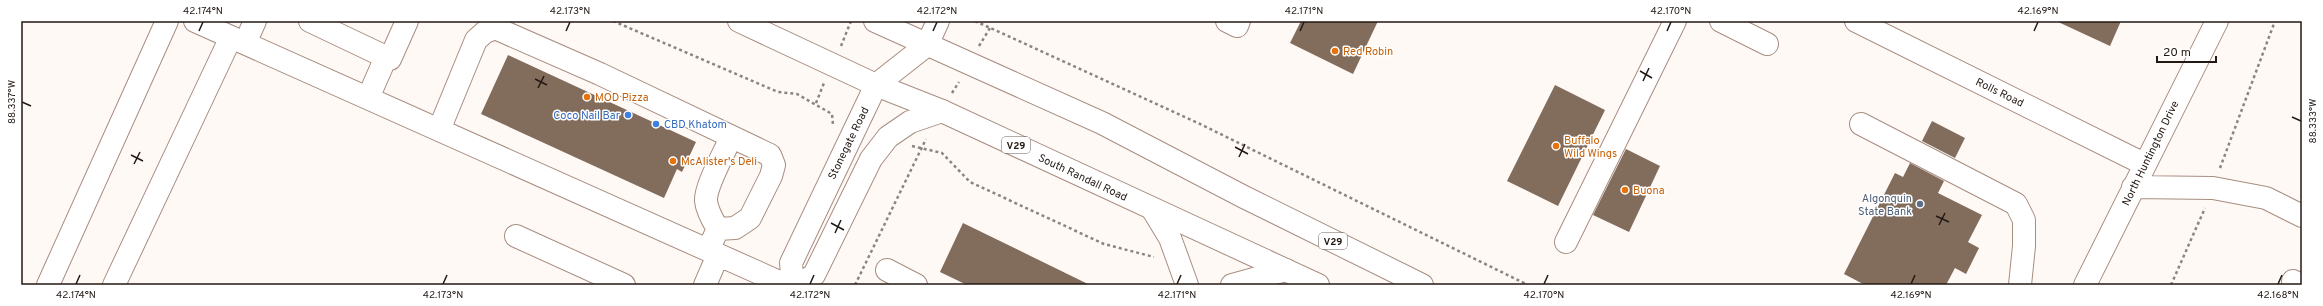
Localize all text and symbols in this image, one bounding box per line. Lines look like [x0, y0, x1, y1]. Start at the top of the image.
text: 42.174°N [183, 5, 223, 18]
text: 42.173°N [550, 5, 590, 18]
text: 42.172°N [917, 5, 957, 18]
text: 42.171°N [1285, 5, 1323, 18]
text: 42.170°N [1651, 5, 1691, 18]
text: 42.169°N [2017, 5, 2059, 18]
scale bar [2157, 38, 2216, 64]
place label: Red Robin [1343, 45, 1393, 59]
text: 20 m [2163, 45, 2191, 61]
marker: Red Robin [1330, 46, 1340, 56]
street label: Rolls Road [1973, 75, 2026, 111]
text: 88.337°W [6, 80, 19, 124]
place label: MOD Pizza [595, 91, 649, 105]
marker: MOD Pizza [582, 92, 592, 102]
street label: North Huntington Drive [2119, 98, 2182, 208]
text: 88.333°W [2307, 99, 2320, 143]
street label: Stonegate Road [825, 105, 873, 182]
place label: Coco Nail Bar [553, 109, 621, 123]
marker: Coco Nail Bar [623, 110, 633, 120]
place label: CBD Khatom [664, 118, 727, 132]
marker: CBD Khatom [651, 119, 661, 129]
place label: Buffalo Wild Wings [1564, 134, 1617, 161]
road number: V29 [1002, 137, 1030, 153]
marker: Buffalo Wild Wings [1551, 141, 1561, 151]
street label: South Randall Road [1036, 151, 1129, 205]
place label: McAlister's Deli [681, 155, 757, 169]
marker: McAlister's Deli [668, 156, 678, 166]
place label: Buona [1633, 184, 1665, 198]
marker: Buona [1620, 185, 1630, 195]
place label: Algonquin State Bank [1858, 192, 1912, 219]
marker: Algonquin State Bank [1915, 199, 1925, 209]
road number: V29 [1319, 233, 1347, 249]
text: 42.174°N [56, 289, 96, 302]
text: 42.173°N [423, 289, 463, 302]
text: 42.172°N [790, 289, 830, 302]
text: 42.171°N [1158, 289, 1196, 302]
text: 42.170°N [1524, 289, 1564, 302]
text: 42.169°N [1890, 289, 1932, 302]
text: 42.168°N [2257, 289, 2299, 302]

